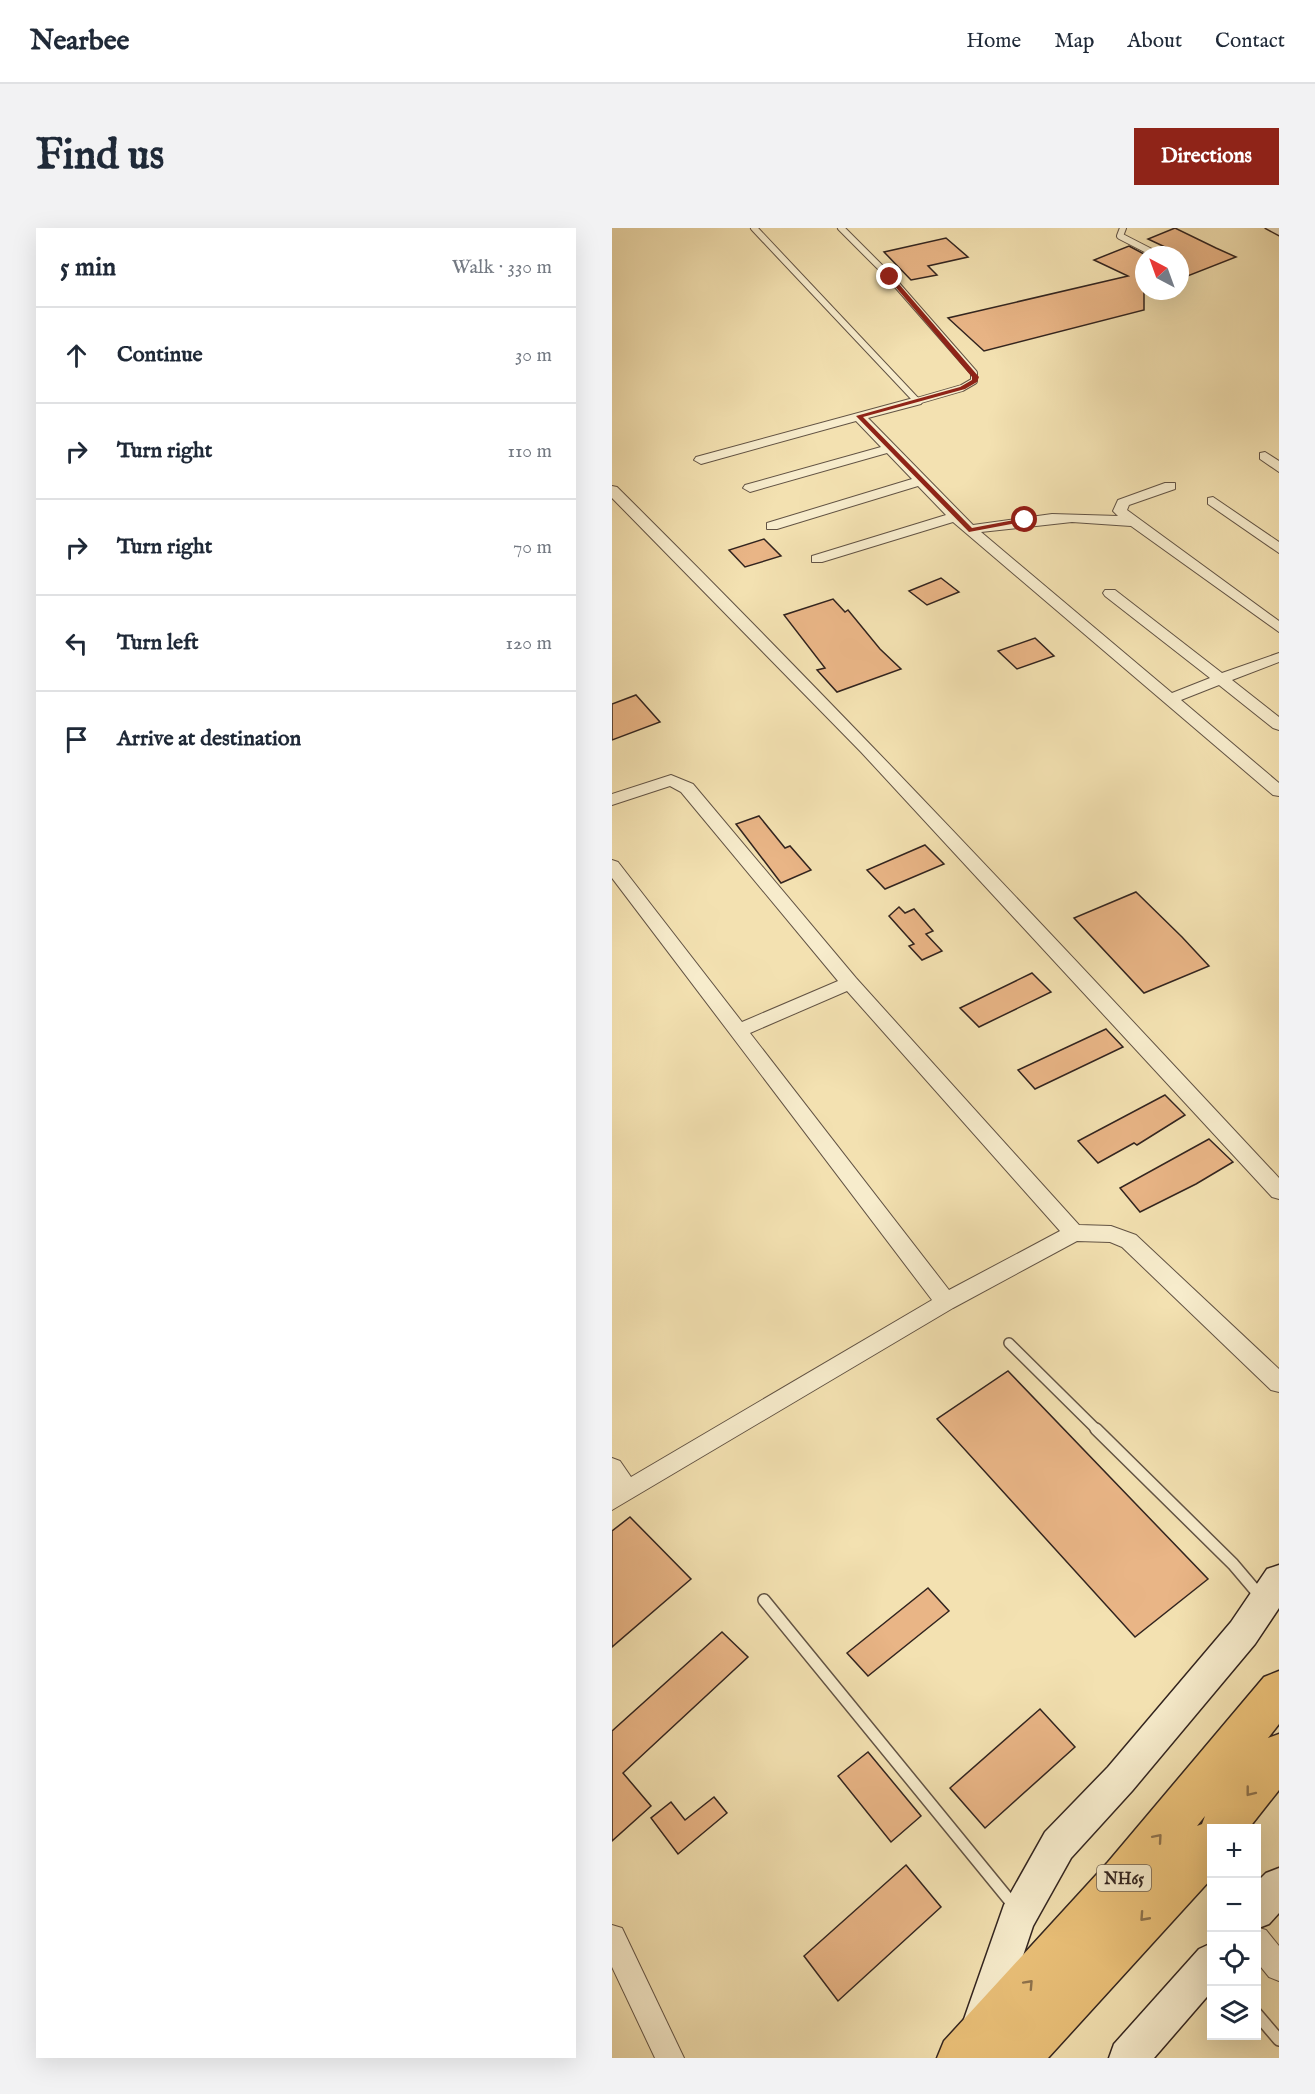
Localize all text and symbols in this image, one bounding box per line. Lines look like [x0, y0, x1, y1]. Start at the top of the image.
text: Nearbee [30, 24, 129, 59]
text: Home [966, 28, 1021, 55]
text: Map [1054, 28, 1094, 55]
text: About [1127, 28, 1182, 55]
text: Contact [1215, 28, 1285, 55]
button: Directions [1134, 128, 1279, 185]
text: Find us [36, 130, 164, 183]
north arrow [1135, 246, 1189, 300]
text: 5 min [60, 251, 116, 284]
text: Walk · 330 m [452, 255, 552, 280]
route end [876, 263, 902, 289]
icon: ahead [60, 339, 93, 372]
text: Continue [117, 341, 203, 369]
text: 30 m [515, 343, 552, 368]
icon: right [60, 435, 93, 468]
text: Turn right [117, 437, 212, 465]
text: 110 m [508, 439, 552, 464]
route start [1011, 506, 1037, 532]
icon: right [60, 531, 93, 564]
text: Turn right [117, 533, 212, 561]
text: 70 m [513, 535, 552, 560]
icon: left [60, 627, 93, 660]
text: Turn left [117, 629, 199, 657]
text: 120 m [506, 631, 552, 656]
icon: arrive [60, 723, 93, 756]
text: Arrive at destination [117, 725, 301, 753]
one-way arrow [1247, 1785, 1258, 1796]
map controls [1207, 1824, 1261, 2040]
button: + [1207, 1824, 1261, 1878]
one-way arrow [1151, 1834, 1162, 1845]
road number: NH65 [1097, 1865, 1151, 1891]
button: − [1207, 1878, 1261, 1932]
one-way arrow [1140, 1910, 1151, 1920]
button: locate [1207, 1932, 1261, 1986]
one-way arrow [1022, 1981, 1033, 1991]
button: layers [1207, 1986, 1261, 2040]

